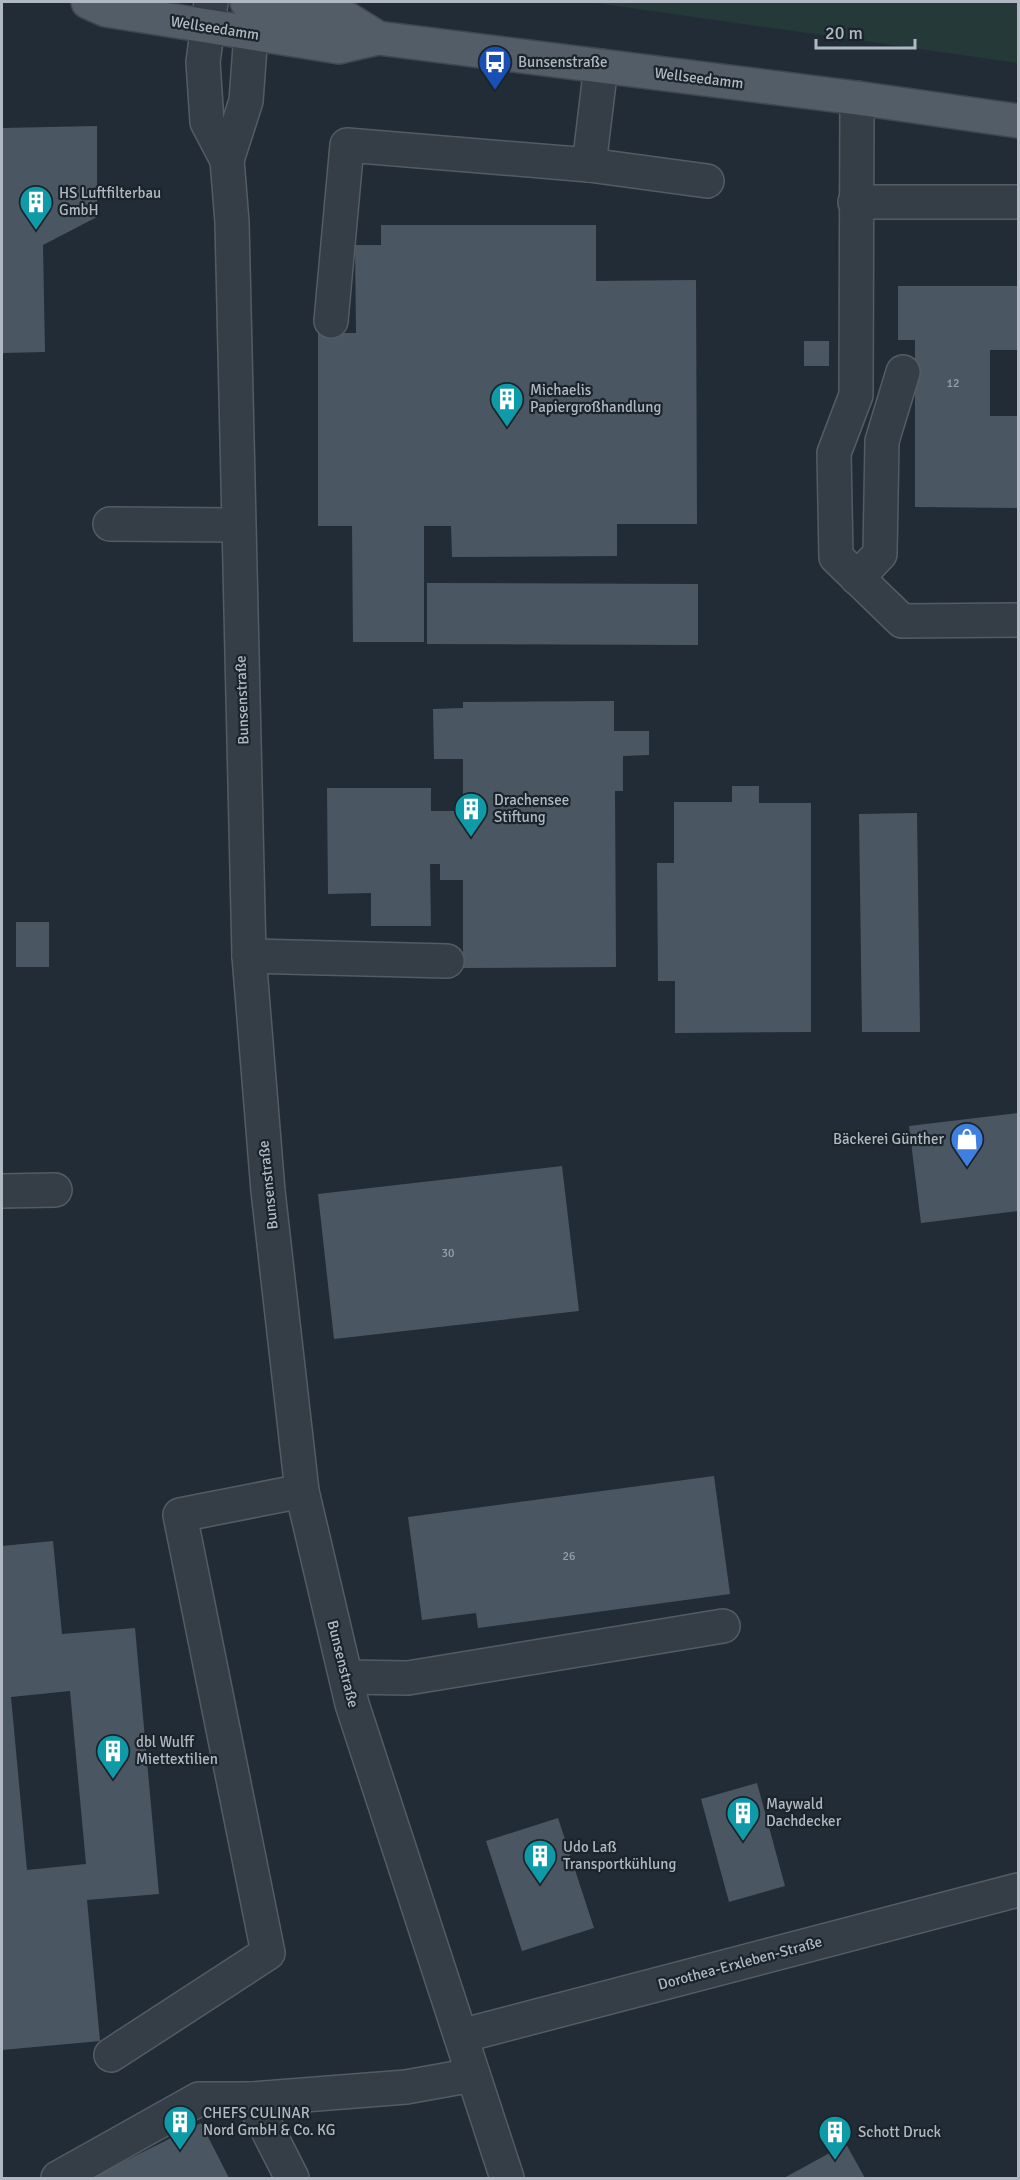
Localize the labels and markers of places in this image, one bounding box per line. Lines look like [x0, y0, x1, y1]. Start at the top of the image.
bus stop icon: Bunsenstraße [477, 44, 513, 91]
place label: Bunsenstraße [518, 53, 607, 71]
building icon: HS Luftfilterbau GmbH [18, 184, 54, 231]
place label: HS Luftfilterbau GmbH [59, 184, 161, 219]
building icon: Michaelis Papiergroßhandlung [489, 381, 525, 428]
place label: Michaelis Papiergroßhandlung [530, 381, 661, 416]
building icon: Drachensee Stiftung [453, 791, 489, 838]
place label: Drachensee Stiftung [494, 791, 569, 826]
shop icon: Bäckerei Günther [949, 1121, 985, 1168]
place label: Bäckerei Günther [833, 1130, 944, 1148]
building icon: dbl Wulff Miettextilien [95, 1733, 131, 1780]
place label: dbl Wulff Miettextilien [136, 1733, 218, 1768]
building icon: Maywald Dachdecker [725, 1795, 761, 1842]
place label: Maywald Dachdecker [766, 1795, 842, 1830]
building icon: Udo Laß Transportkühlung [522, 1838, 558, 1885]
place label: Udo Laß Transportkühlung [563, 1838, 677, 1873]
building icon: CHEFS CULINAR Nord GmbH & Co. KG [162, 2104, 198, 2151]
place label: CHEFS CULINAR Nord GmbH & Co. KG [203, 2104, 335, 2139]
building icon: Schott Druck [817, 2114, 853, 2161]
place label: Schott Druck [858, 2123, 942, 2141]

